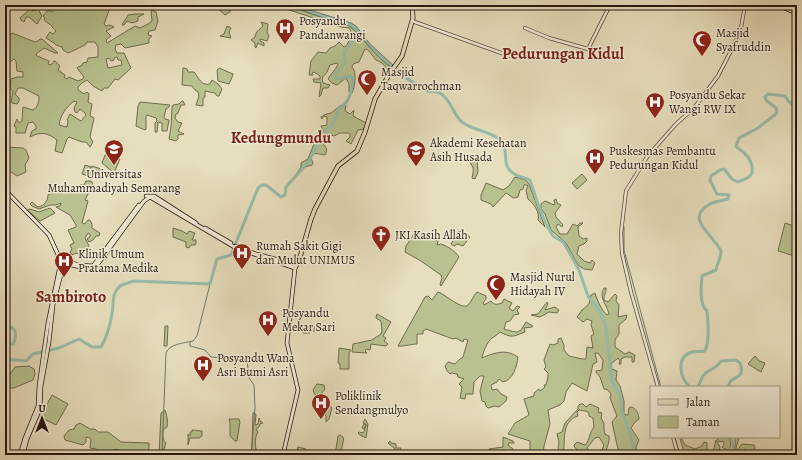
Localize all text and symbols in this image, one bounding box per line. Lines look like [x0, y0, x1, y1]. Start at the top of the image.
place label: Posyandu Pandanwangi [299, 13, 366, 43]
hospital icon: Posyandu Pandanwangi [274, 17, 296, 45]
place label: Masjid Syafruddin [716, 25, 771, 55]
mosque icon: Masjid Syafruddin [691, 29, 713, 57]
district label: Pedurungan Kidul [502, 43, 625, 65]
place label: Masjid Taqwarrochman [381, 64, 462, 94]
mosque icon: Masjid Taqwarrochman [356, 68, 378, 96]
place label: Posyandu Sekar Wangi RW IX [668, 87, 746, 117]
hospital icon: Posyandu Sekar Wangi RW IX [644, 91, 666, 119]
district label: Kedungmundu [231, 127, 331, 149]
place label: Akademi Kesehatan Asih Husada [429, 135, 527, 165]
school or university icon: Universitas Muhammadiyah Semarang [103, 138, 125, 166]
school or university icon: Akademi Kesehatan Asih Husada [405, 139, 427, 167]
place label: Puskesmas Pembantu Pedurungan Kidul [609, 143, 716, 173]
hospital icon: Puskesmas Pembantu Pedurungan Kidul [584, 147, 606, 175]
place label: Universitas Muhammadiyah Semarang [47, 166, 181, 196]
church icon: JKI Kasih Allah [370, 224, 392, 252]
place label: JKI Kasih Allah [395, 227, 468, 243]
place label: Rumah Sakit Gigi dan Mulut UNIMUS [256, 238, 355, 268]
hospital icon: Rumah Sakit Gigi dan Mulut UNIMUS [231, 242, 253, 270]
place label: Klinik Umum Pratama Medika [78, 246, 159, 276]
hospital icon: Klinik Umum Pratama Medika [53, 250, 75, 278]
place label: Masjid Nurul Hidayah IV [510, 269, 575, 299]
mosque icon: Masjid Nurul Hidayah IV [485, 273, 507, 301]
district label: Sambiroto [36, 286, 106, 308]
place label: Posyandu Mekar Sari [282, 305, 335, 335]
hospital icon: Posyandu Mekar Sari [257, 309, 279, 337]
place label: Posyandu Wana Asri Bumi Asri [216, 350, 295, 380]
hospital icon: Posyandu Wana Asri Bumi Asri [192, 354, 214, 382]
legend [650, 386, 780, 438]
place label: Poliklinik Sendangmulyo [335, 388, 408, 418]
hospital icon: Poliklinik Sendangmulyo [310, 392, 332, 420]
text: Jalan [686, 394, 711, 410]
north arrow [22, 398, 62, 438]
text: U [38, 401, 46, 416]
text: Taman [686, 414, 720, 430]

